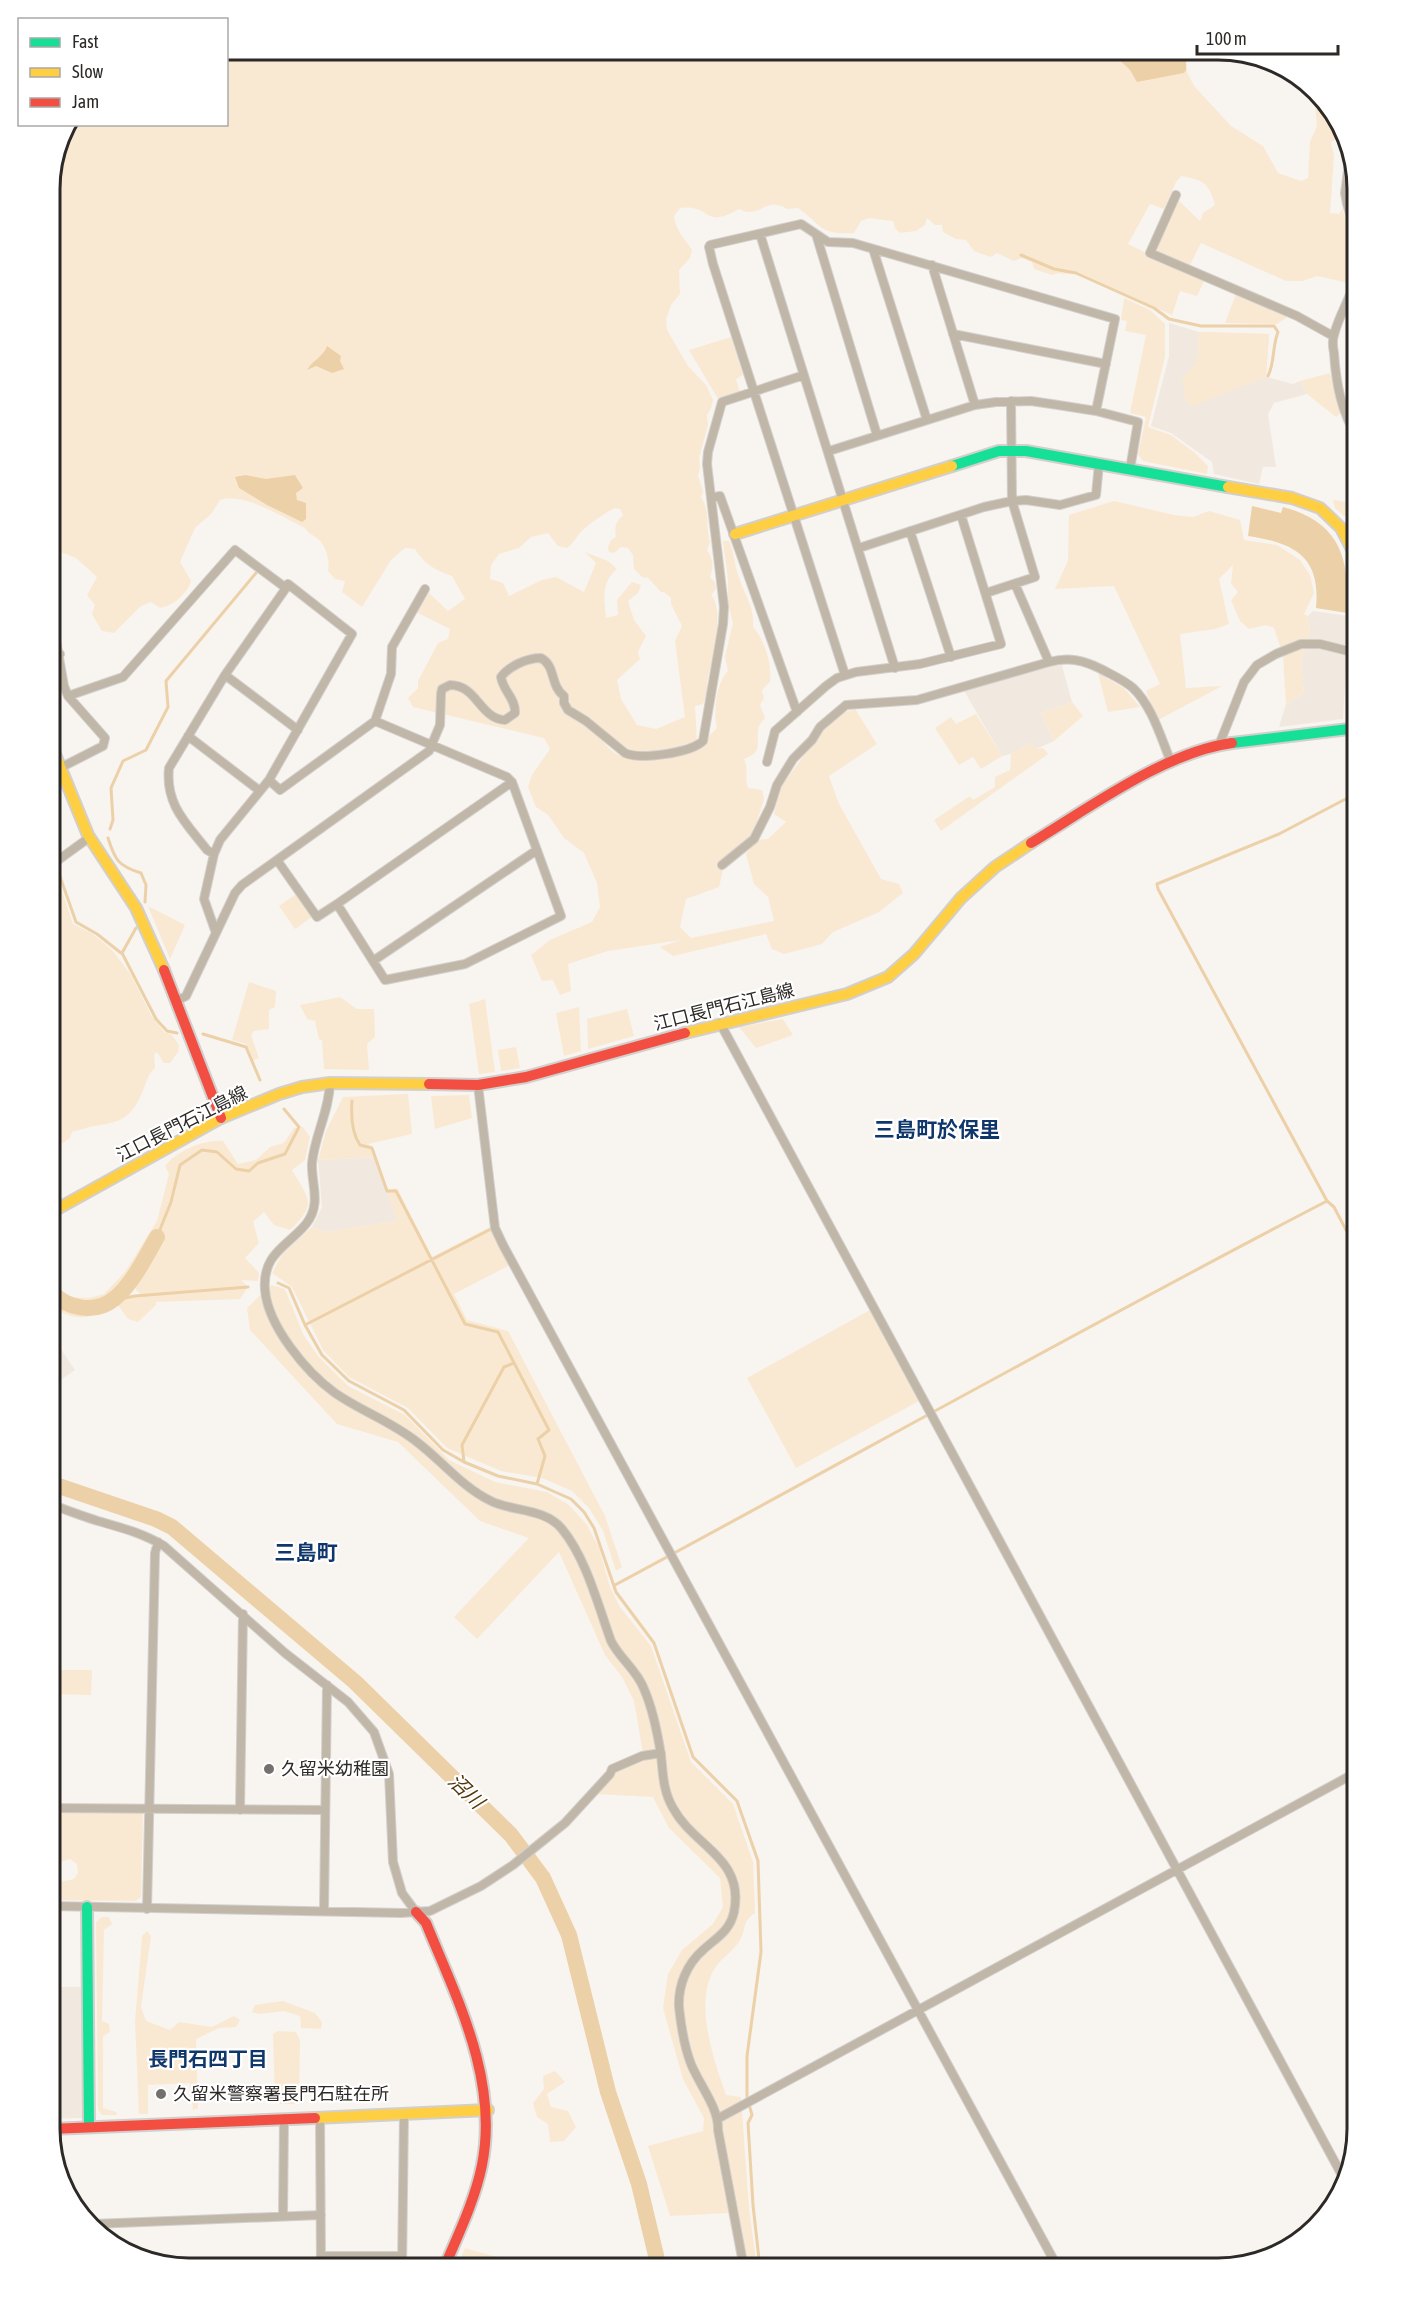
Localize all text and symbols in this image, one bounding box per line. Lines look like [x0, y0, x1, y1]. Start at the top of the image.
legend [18, 18, 228, 126]
scale bar [1197, 18, 1338, 56]
text: 100 m [1206, 28, 1247, 49]
text: Fast [72, 31, 99, 52]
text: Slow [72, 61, 103, 82]
text: Jam [72, 91, 99, 112]
street label: 江口長門石江島線 [651, 979, 796, 1034]
street label: 江口長門石江島線 [113, 1082, 251, 1166]
district label: 三島町於保里 [874, 1117, 1000, 1141]
district label: 三島町 [275, 1540, 338, 1564]
place label: 久留米幼稚園 [281, 1758, 389, 1779]
marker: 久留米幼稚園 [262, 1762, 276, 1776]
water label: 沼川 [444, 1768, 490, 1814]
district label: 長門石四丁目 [148, 2047, 268, 2070]
place label: 久留米警察署長門石駐在所 [173, 2083, 389, 2104]
marker: 久留米警察署長門石駐在所 [154, 2087, 168, 2101]

